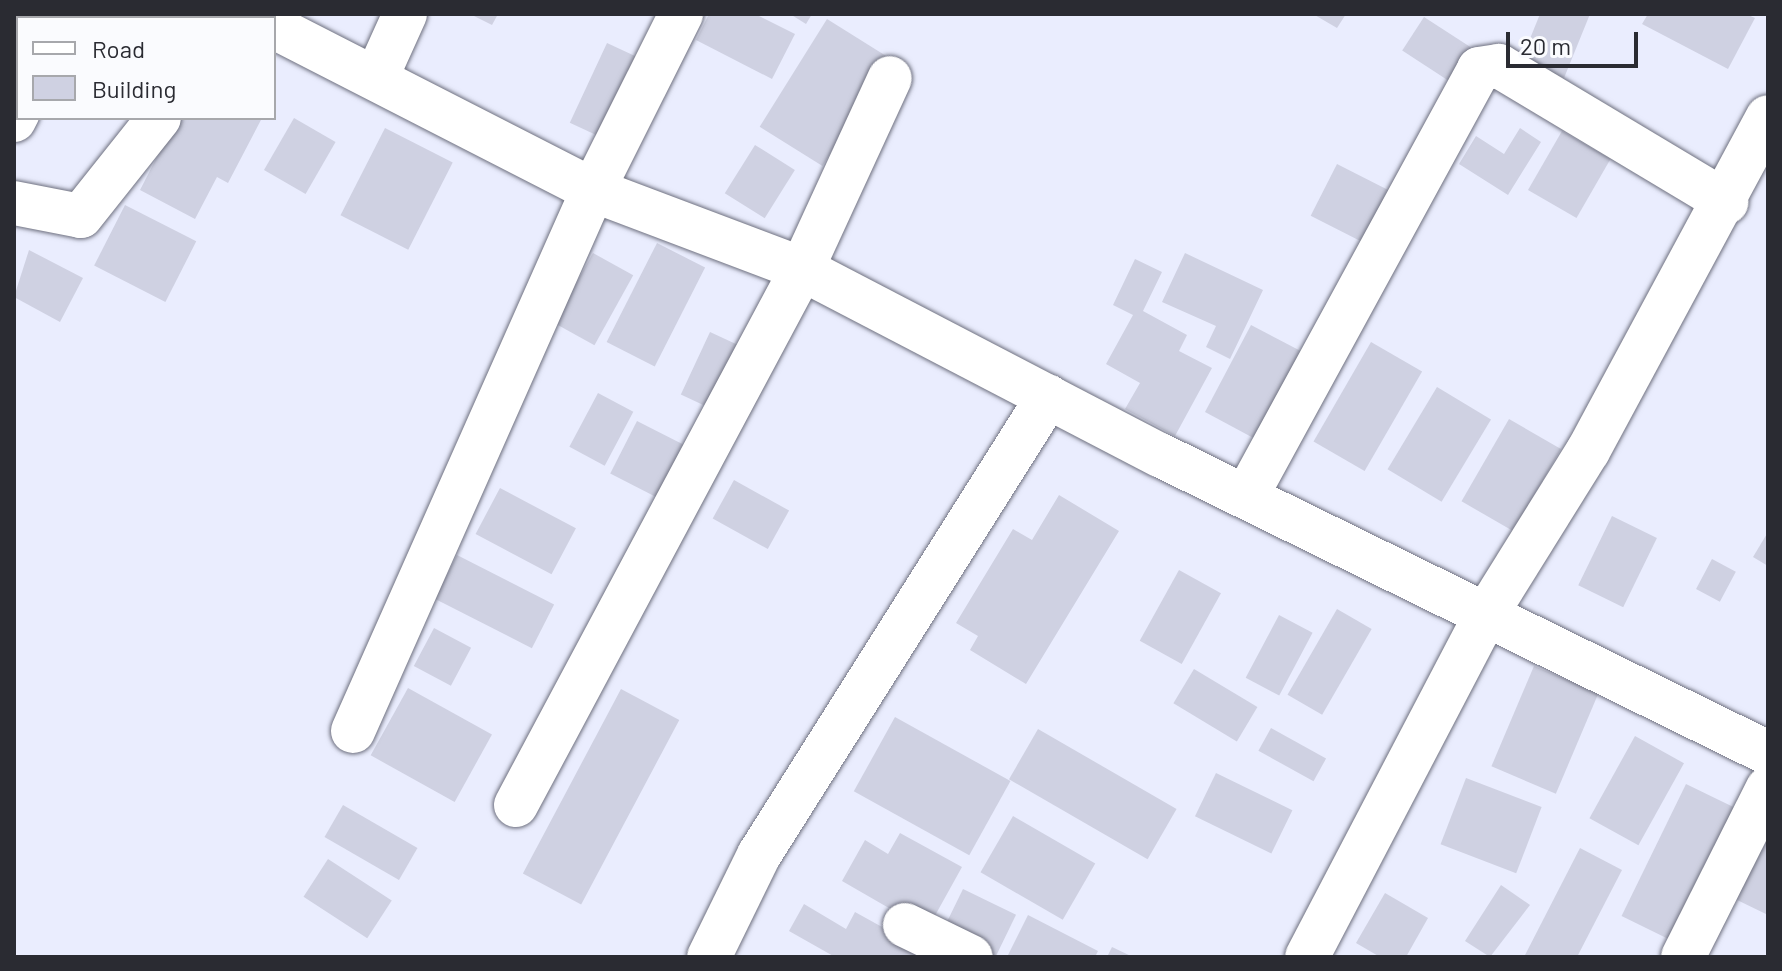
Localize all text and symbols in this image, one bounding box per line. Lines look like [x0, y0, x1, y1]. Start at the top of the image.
legend [16, 16, 276, 120]
scale bar [1510, 16, 1642, 66]
text: 20 m [1520, 31, 1571, 60]
text: Road [92, 34, 145, 63]
text: Building [92, 74, 176, 103]

